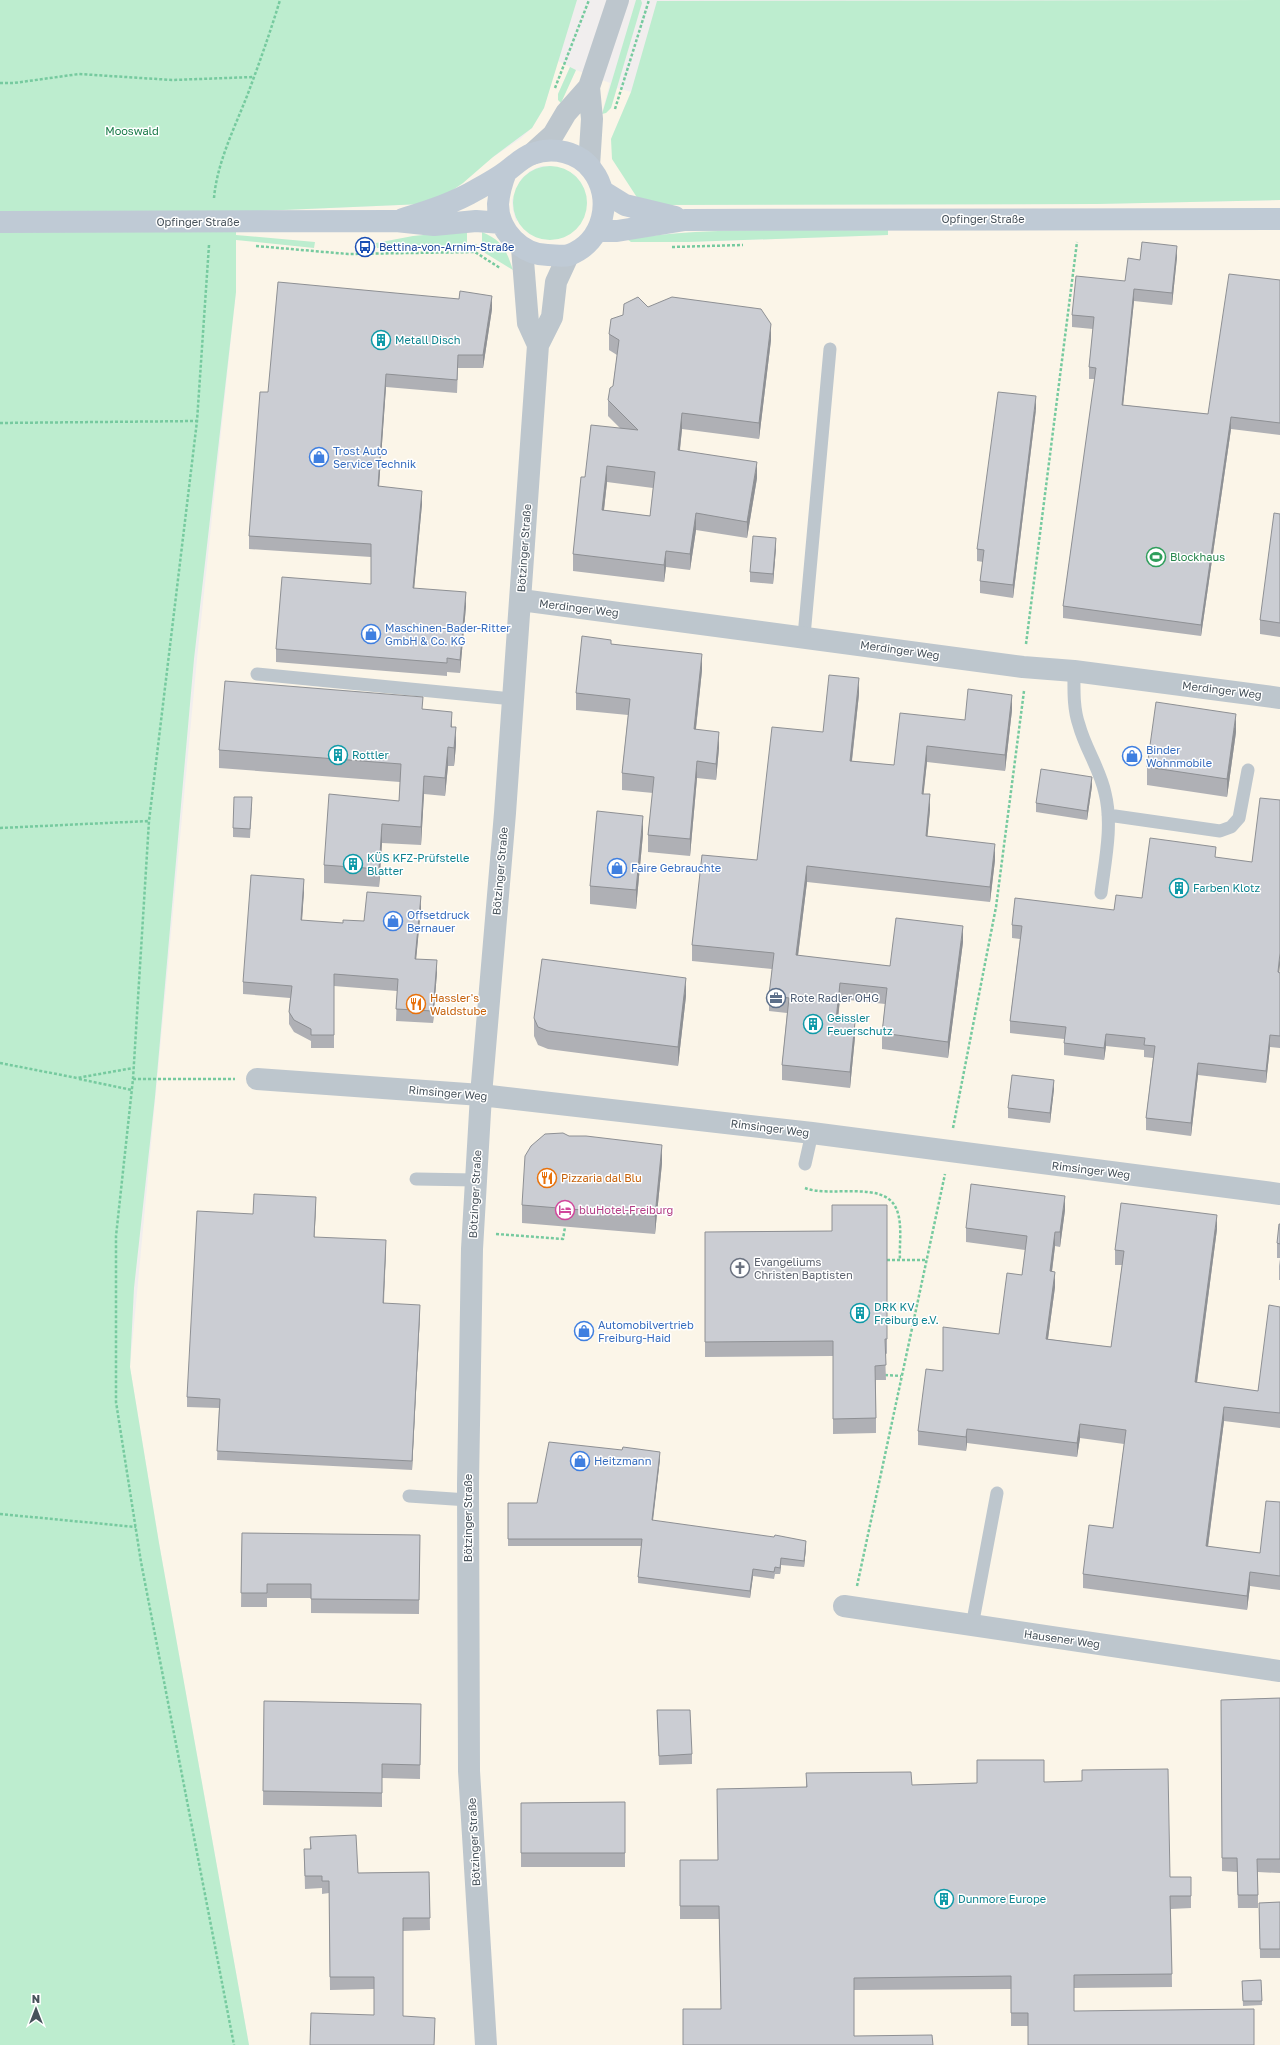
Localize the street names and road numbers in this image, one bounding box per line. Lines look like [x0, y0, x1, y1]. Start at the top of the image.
street label: Opfinger Straße [941, 212, 1025, 225]
street label: Opfinger Straße [156, 215, 240, 228]
street label: Bötzinger Straße [514, 503, 533, 593]
street label: Merdinger Weg [539, 596, 620, 619]
street label: Merdinger Weg [860, 638, 941, 662]
street label: Merdinger Weg [1182, 678, 1263, 701]
street label: Bötzinger Straße [489, 826, 510, 916]
street label: Rimsinger Weg [408, 1083, 488, 1102]
street label: Rimsinger Weg [730, 1116, 810, 1139]
street label: Bötzinger Straße [466, 1149, 483, 1238]
street label: Rimsinger Weg [1051, 1158, 1131, 1181]
street label: Bötzinger Straße [461, 1474, 474, 1562]
street label: Hausener Weg [1023, 1627, 1101, 1650]
street label: Bötzinger Straße [465, 1798, 482, 1887]

